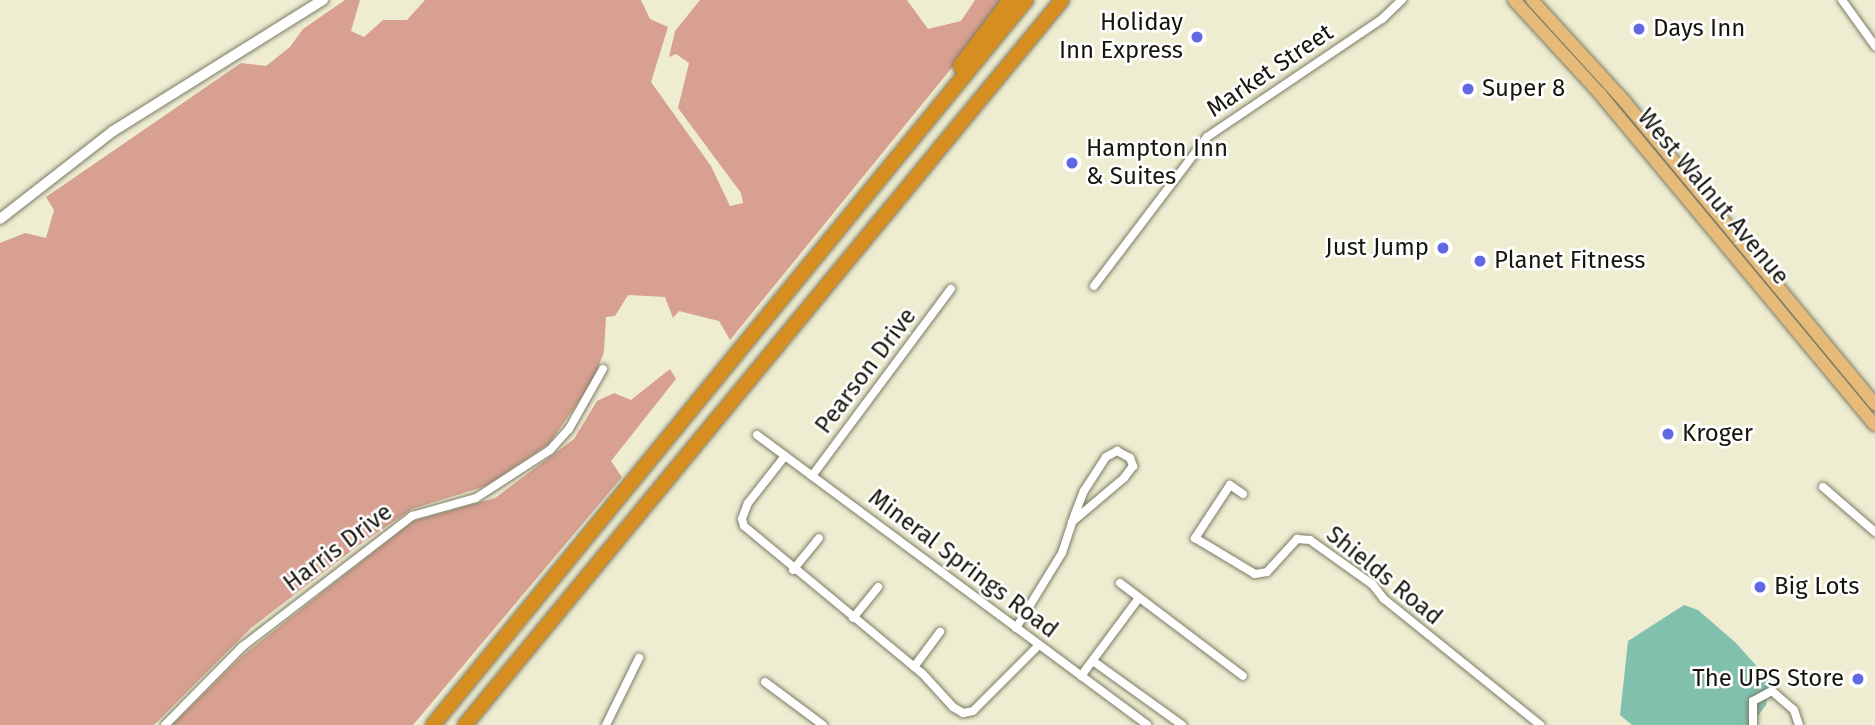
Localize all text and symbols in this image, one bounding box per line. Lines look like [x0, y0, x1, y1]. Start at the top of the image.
place label: Holiday Inn Express [1059, 9, 1183, 65]
place label: Days Inn [1653, 15, 1745, 43]
street label: Market Street [1201, 18, 1339, 124]
marker: Days Inn [1631, 21, 1647, 37]
marker: Holiday Inn Express [1189, 29, 1205, 45]
place label: Super 8 [1482, 75, 1565, 103]
marker: Super 8 [1460, 81, 1476, 97]
street label: West Walnut Avenue [1631, 103, 1795, 291]
place label: Hampton Inn & Suites [1086, 135, 1228, 191]
marker: Hampton Inn & Suites [1064, 155, 1080, 171]
place label: Just Jump [1325, 234, 1429, 262]
marker: Just Jump [1435, 240, 1451, 256]
place label: Planet Fitness [1494, 247, 1646, 275]
marker: Planet Fitness [1472, 253, 1488, 269]
street label: Pearson Drive [809, 302, 923, 440]
place label: Kroger [1682, 420, 1753, 448]
marker: Kroger [1660, 426, 1676, 442]
street label: Mineral Springs Road [863, 483, 1063, 645]
street label: Harris Drive [278, 498, 398, 598]
street label: Shields Road [1320, 520, 1448, 632]
place label: Big Lots [1774, 573, 1859, 601]
marker: Big Lots [1752, 579, 1768, 595]
place label: The UPS Store [1692, 665, 1844, 693]
marker: The UPS Store [1850, 671, 1866, 687]

